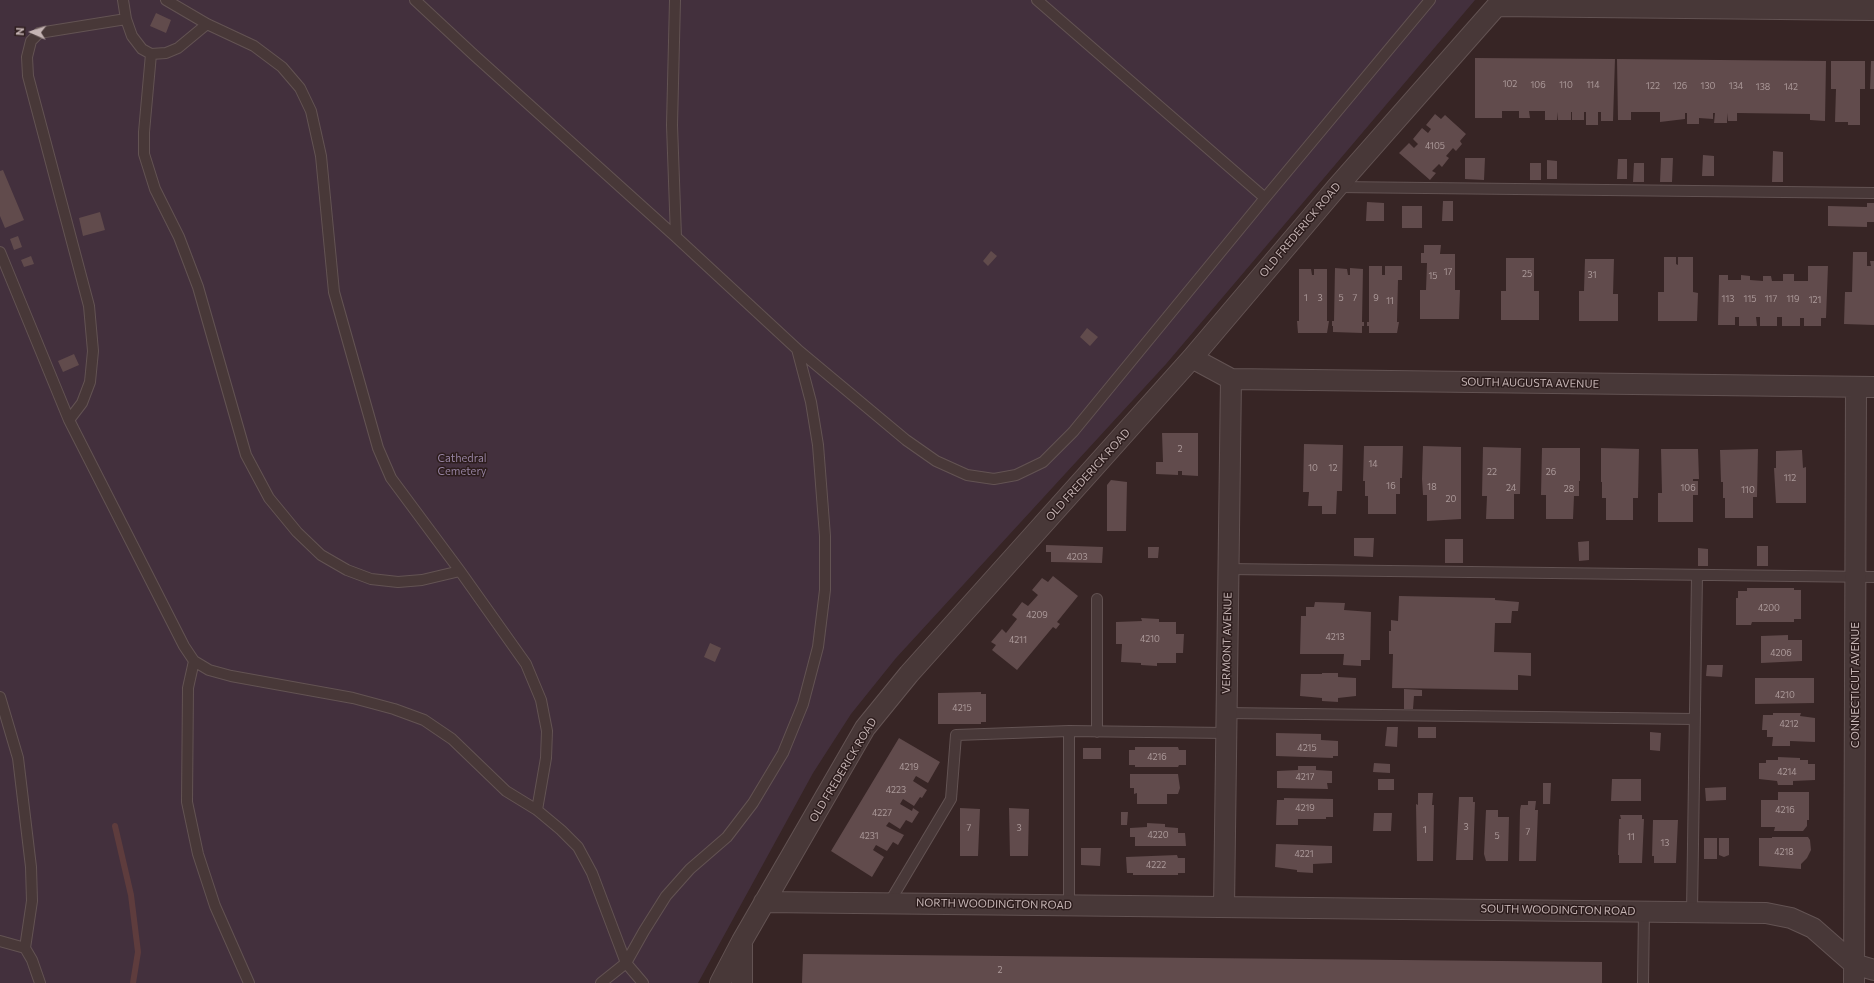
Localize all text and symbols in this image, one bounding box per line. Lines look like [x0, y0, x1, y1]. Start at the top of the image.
north arrow [12, 12, 52, 52]
text: N [13, 27, 26, 36]
house number: 102 [1503, 79, 1517, 89]
house number: 106 [1530, 80, 1546, 90]
house number: 110 [1559, 80, 1573, 90]
house number: 114 [1586, 80, 1600, 90]
house number: 122 [1646, 81, 1660, 91]
house number: 126 [1673, 81, 1687, 91]
house number: 130 [1701, 81, 1715, 91]
house number: 134 [1729, 81, 1743, 91]
house number: 138 [1756, 82, 1770, 92]
house number: 142 [1784, 82, 1798, 92]
house number: 4105 [1425, 141, 1445, 151]
street label: OLD FREDERICK ROAD [1257, 180, 1343, 280]
house number: 17 [1444, 267, 1452, 277]
house number: 25 [1522, 269, 1532, 279]
house number: 31 [1588, 270, 1596, 280]
house number: 15 [1428, 271, 1438, 281]
house number: 1 [1304, 293, 1308, 303]
house number: 3 [1317, 293, 1323, 303]
house number: 5 [1338, 293, 1344, 303]
house number: 7 [1353, 293, 1357, 303]
house number: 9 [1373, 293, 1379, 303]
house number: 113 [1722, 294, 1734, 304]
house number: 115 [1744, 294, 1756, 304]
house number: 117 [1765, 294, 1777, 304]
house number: 119 [1786, 294, 1800, 304]
house number: 121 [1809, 295, 1821, 305]
house number: 11 [1386, 296, 1394, 306]
street label: SOUTH AUGUSTA AVENUE [1461, 375, 1599, 391]
street label: OLD FREDERICK ROAD [1043, 426, 1133, 524]
house number: 2 [1178, 444, 1182, 454]
park label: Cathedral Cemetery [437, 451, 487, 477]
house number: 14 [1368, 459, 1378, 469]
house number: 10 [1308, 463, 1318, 473]
house number: 12 [1329, 463, 1337, 473]
house number: 22 [1487, 467, 1497, 477]
house number: 26 [1546, 467, 1556, 477]
house number: 112 [1784, 473, 1796, 483]
house number: 16 [1386, 481, 1396, 491]
house number: 18 [1427, 482, 1437, 492]
house number: 24 [1506, 483, 1516, 493]
house number: 106 [1680, 483, 1696, 493]
house number: 28 [1564, 484, 1574, 494]
house number: 110 [1741, 485, 1755, 495]
house number: 20 [1446, 494, 1456, 504]
house number: 4203 [1066, 552, 1088, 562]
street label: VERMONT AVENUE [1220, 592, 1234, 694]
house number: 4200 [1758, 603, 1780, 613]
house number: 4209 [1026, 610, 1048, 620]
street label: CONNECTICUT AVENUE [1848, 622, 1862, 748]
house number: 4213 [1325, 632, 1345, 642]
house number: 4210 [1140, 634, 1160, 644]
house number: 4211 [1009, 635, 1027, 645]
house number: 4206 [1770, 648, 1792, 658]
house number: 4210 [1775, 690, 1795, 700]
house number: 4215 [952, 703, 972, 713]
street label: OLD FREDERICK ROAD [807, 715, 879, 825]
house number: 4212 [1779, 719, 1799, 729]
house number: 4215 [1297, 743, 1317, 753]
house number: 4216 [1147, 752, 1167, 762]
house number: 4219 [899, 762, 919, 772]
house number: 4214 [1777, 767, 1797, 777]
house number: 4217 [1296, 772, 1314, 782]
house number: 4223 [886, 785, 906, 795]
house number: 4219 [1295, 803, 1315, 813]
house number: 4216 [1775, 805, 1795, 815]
house number: 4227 [872, 808, 892, 818]
house number: 3 [1463, 822, 1469, 832]
house number: 7 [967, 823, 971, 833]
house number: 3 [1016, 823, 1022, 833]
house number: 1 [1423, 825, 1427, 835]
house number: 7 [1526, 827, 1530, 837]
house number: 4220 [1147, 830, 1169, 840]
house number: 4231 [859, 831, 879, 841]
house number: 5 [1494, 831, 1500, 841]
house number: 11 [1627, 832, 1635, 842]
house number: 13 [1661, 838, 1669, 848]
house number: 4218 [1774, 847, 1794, 857]
house number: 4221 [1294, 849, 1314, 859]
house number: 4222 [1146, 860, 1166, 870]
street label: NORTH WOODINGTON ROAD [916, 896, 1072, 912]
street label: SOUTH WOODINGTON ROAD [1480, 902, 1636, 918]
house number: 2 [998, 965, 1002, 975]

